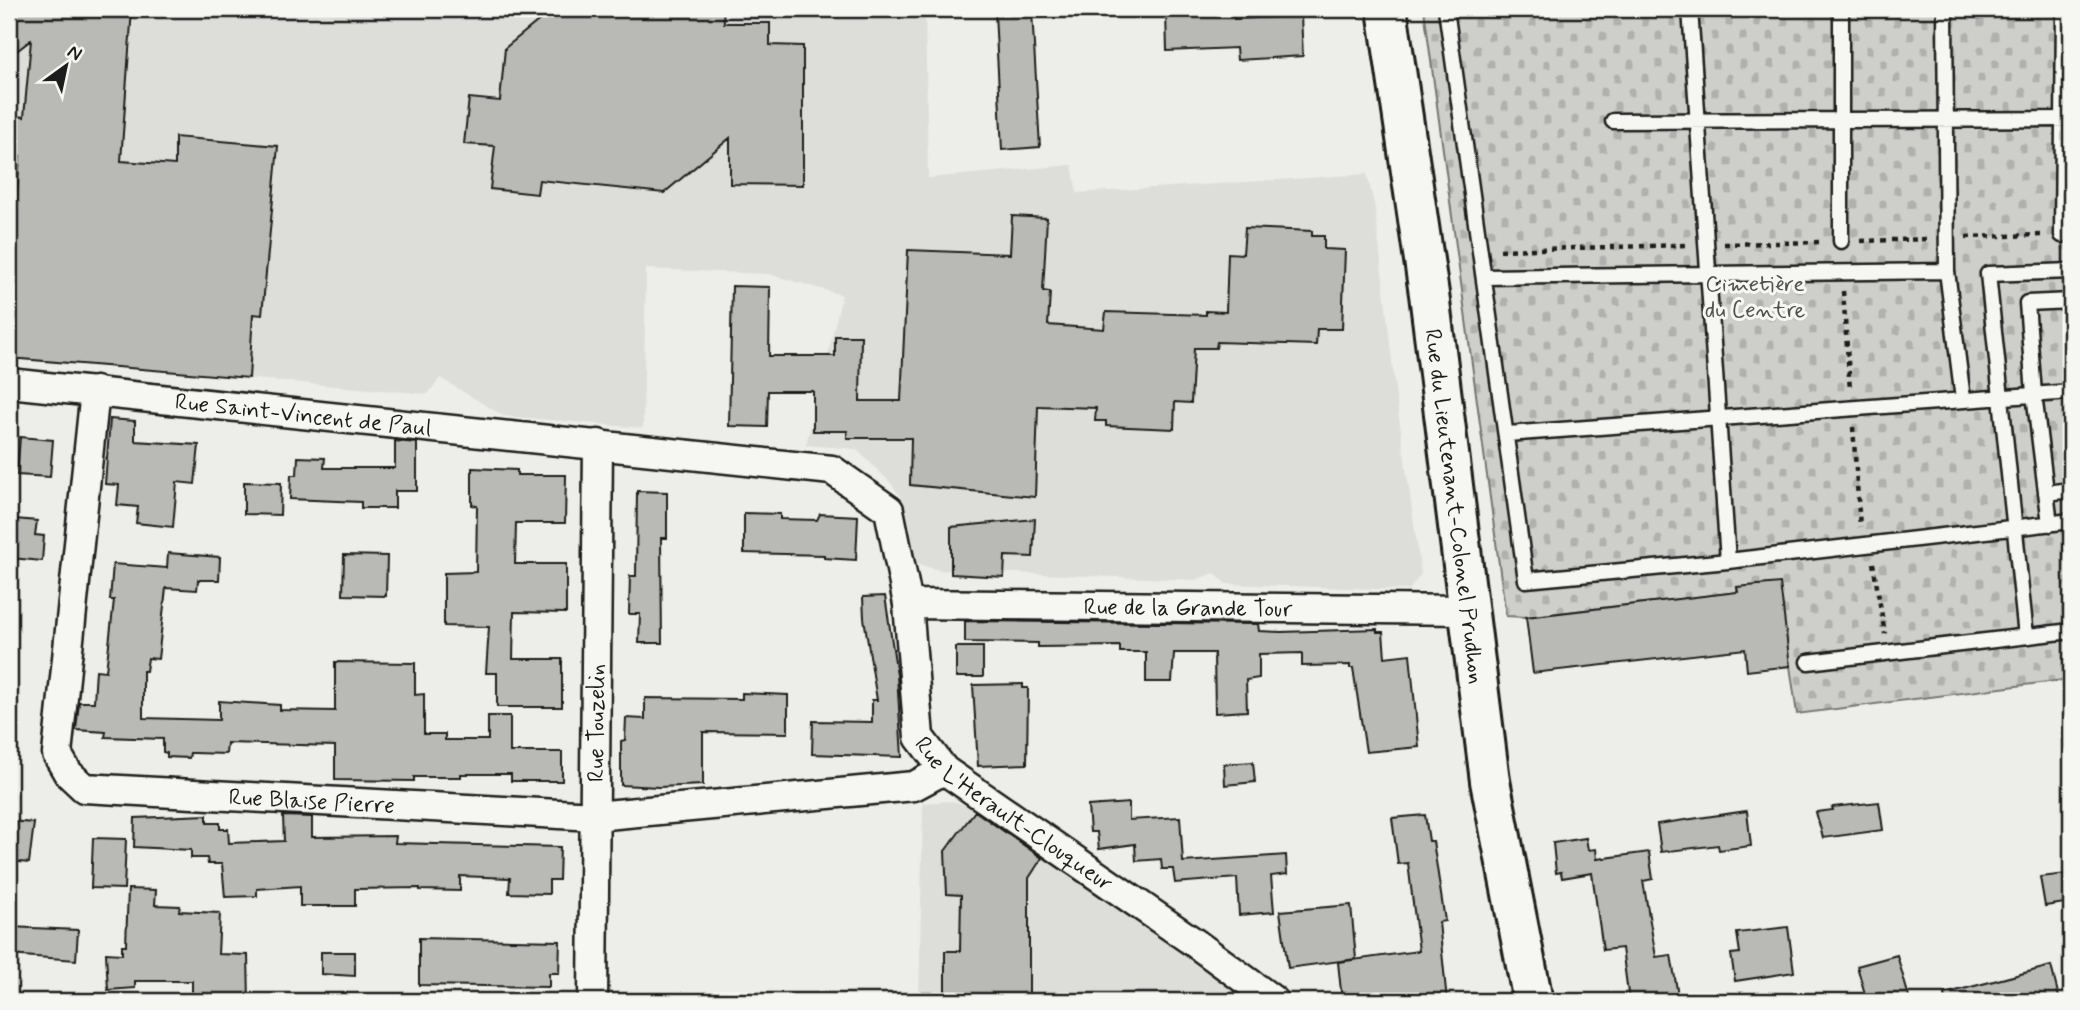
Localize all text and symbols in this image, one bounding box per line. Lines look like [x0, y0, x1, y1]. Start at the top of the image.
north arrow [32, 32, 102, 102]
text: N [62, 39, 87, 67]
park label: Cimetière du Centre [1705, 270, 1806, 326]
street label: Rue du Lieutenant-Colonel Prudhon [1416, 327, 1491, 686]
street label: Rue Saint-Vincent de Paul [173, 388, 433, 445]
street label: Rue de la Grande Tour [1083, 593, 1293, 625]
street label: Rue Touzelin [582, 664, 613, 782]
street label: Rue L'Herault-Clouqueur [907, 731, 1119, 899]
street label: Rue Blaise Pierre [228, 783, 396, 822]

